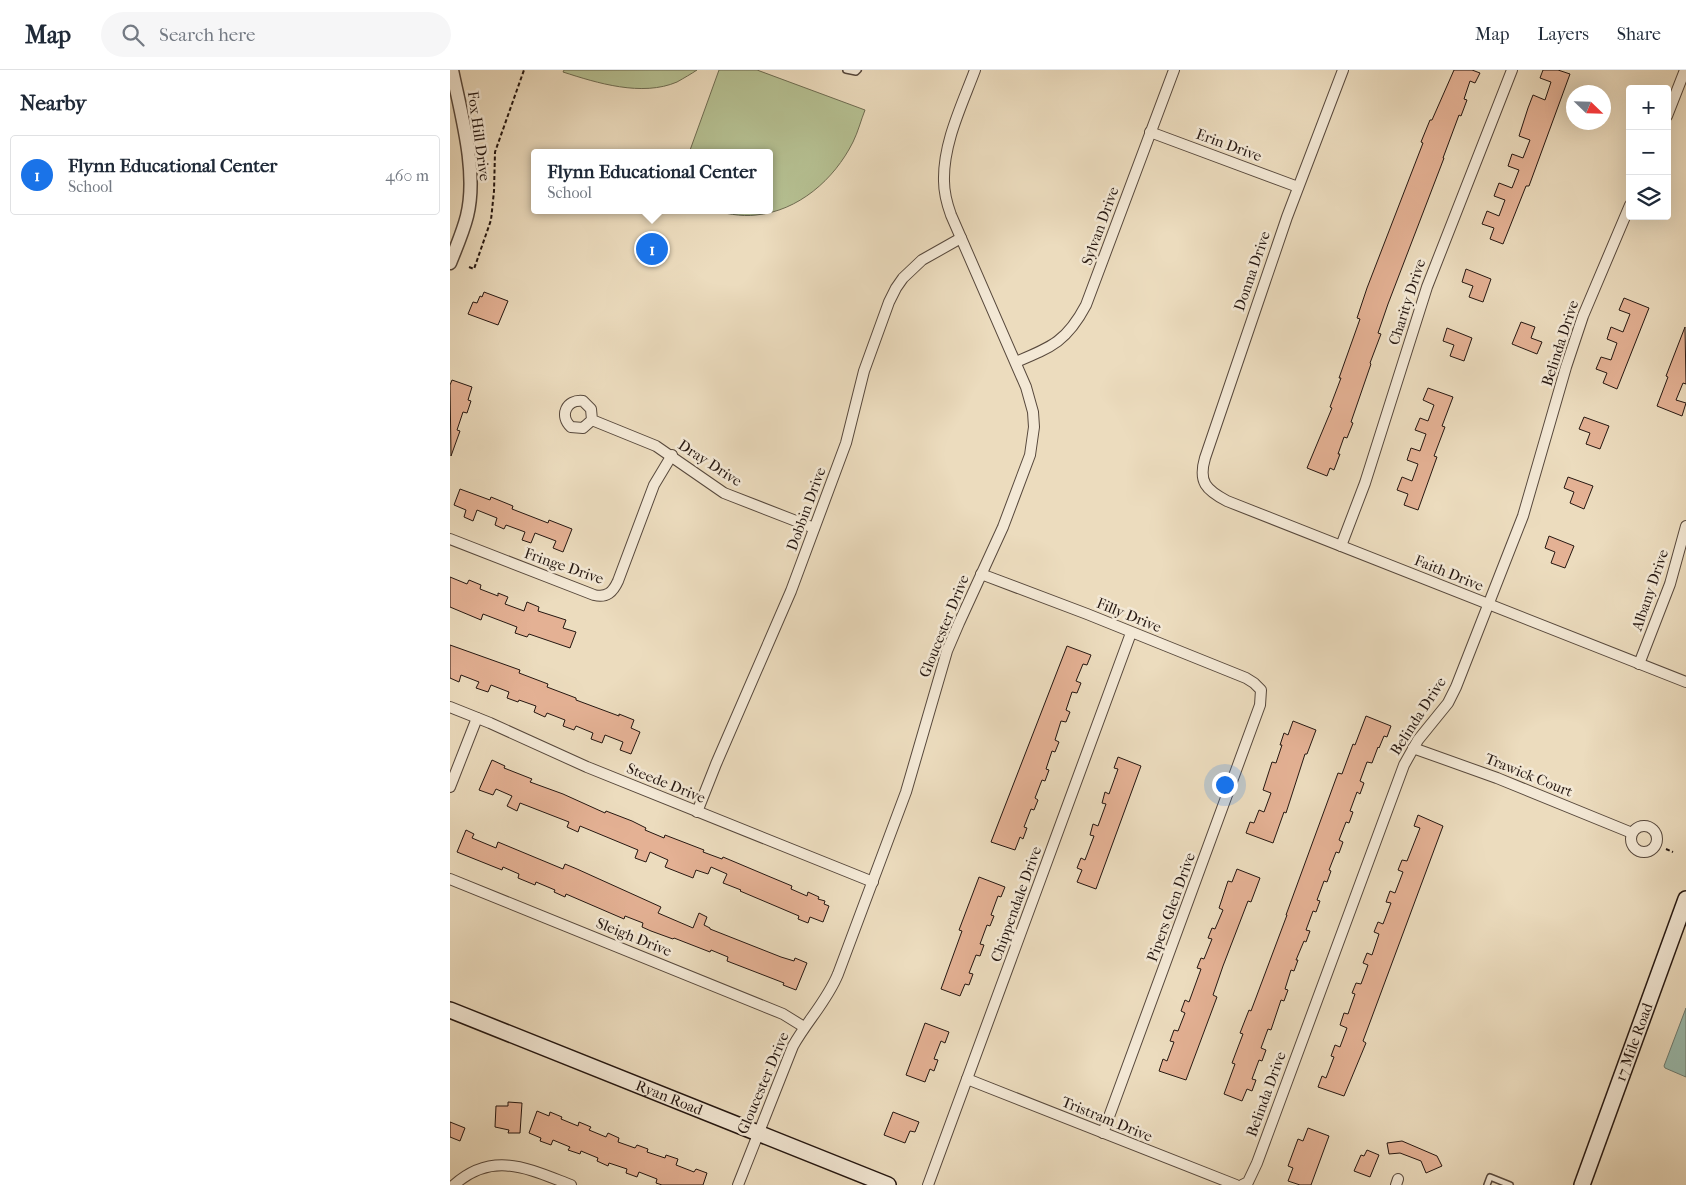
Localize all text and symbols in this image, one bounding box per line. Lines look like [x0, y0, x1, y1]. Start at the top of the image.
search box [101, 12, 451, 57]
text: Map [25, 21, 71, 49]
icon: search [119, 21, 147, 49]
text: Search here [159, 24, 255, 46]
text: Map [1475, 24, 1509, 45]
text: Layers [1537, 24, 1589, 45]
text: Share [1617, 24, 1661, 45]
north arrow [1566, 85, 1611, 130]
map controls [1626, 85, 1671, 220]
button: + [1626, 85, 1671, 130]
street label: Fox Hill Drive [464, 90, 494, 183]
text: Nearby [20, 91, 86, 115]
street label: Erin Drive [1194, 125, 1265, 165]
button: − [1626, 130, 1671, 175]
popup [531, 149, 773, 214]
text: Flynn Educational Center [68, 155, 277, 177]
text: Flynn Educational Center [547, 161, 757, 183]
text: 1 [34, 166, 40, 185]
text: 460 m [385, 166, 429, 185]
button: layers [1626, 175, 1671, 220]
text: School [68, 177, 113, 196]
text: School [547, 183, 592, 202]
street label: Sylvan Drive [1077, 184, 1123, 268]
street label: Donna Drive [1230, 228, 1274, 313]
pin: 1 [636, 230, 668, 268]
street label: Charity Drive [1385, 256, 1430, 347]
street label: Belinda Drive [1538, 297, 1583, 388]
street label: Dray Drive [675, 436, 746, 491]
street label: Dobbin Drive [783, 464, 830, 553]
street label: Fringe Drive [522, 544, 607, 588]
street label: Albany Drive [1627, 547, 1672, 634]
street label: Faith Drive [1412, 551, 1487, 595]
street label: Gloucester Drive [915, 571, 973, 680]
street label: Filly Drive [1094, 594, 1165, 636]
street label: Belinda Drive [1386, 673, 1450, 758]
street label: Trawick Court [1483, 749, 1576, 801]
street label: Steede Drive [624, 759, 709, 807]
your location [1212, 772, 1238, 798]
street label: Chippendale Drive [987, 843, 1045, 964]
street label: Pipers Glen Drive [1143, 849, 1199, 964]
street label: Sleigh Drive [594, 914, 675, 961]
street label: 17 Mile Road [1611, 1000, 1657, 1084]
street label: Gloucester Drive [733, 1029, 793, 1137]
street label: Belinda Drive [1242, 1048, 1290, 1139]
street label: Ryan Road [633, 1076, 706, 1119]
street label: Tristram Drive [1059, 1093, 1156, 1146]

